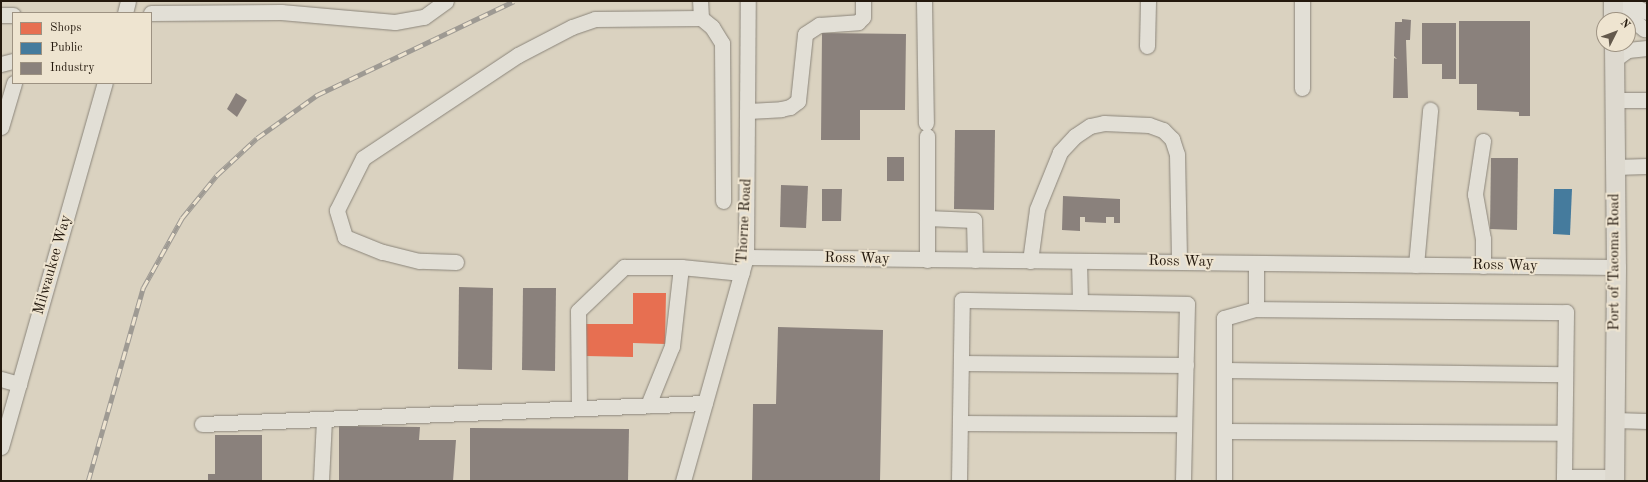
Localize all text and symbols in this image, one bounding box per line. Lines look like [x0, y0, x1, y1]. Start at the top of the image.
legend [12, 12, 152, 84]
north arrow [1596, 12, 1636, 52]
text: N [1618, 18, 1631, 31]
text: Shops [50, 22, 81, 34]
text: Public [50, 42, 82, 54]
text: Industry [50, 62, 95, 74]
street label: Thorne Road [734, 178, 756, 264]
street label: Port of Tacoma Road [1606, 193, 1624, 331]
street label: Milwaukee Way [30, 213, 76, 317]
street label: Ross Way [824, 249, 890, 269]
street label: Ross Way [1148, 252, 1214, 272]
street label: Ross Way [1472, 256, 1538, 276]

